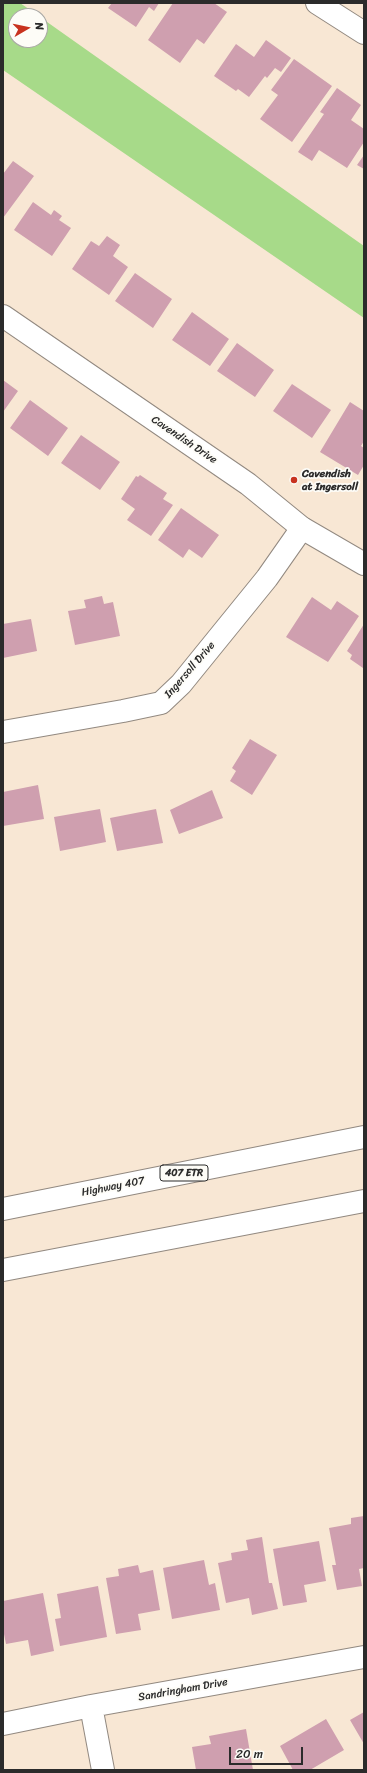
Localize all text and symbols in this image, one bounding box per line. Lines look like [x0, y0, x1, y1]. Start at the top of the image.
north arrow [8, 8, 48, 48]
text: N [29, 21, 49, 31]
street label: Cavendish Drive [149, 413, 219, 467]
place label: Cavendish at Ingersoll [302, 467, 358, 493]
marker: Cavendish at Ingersoll [289, 475, 299, 485]
street label: Ingersoll Drive [162, 639, 218, 701]
road number: 407 ETR [160, 1165, 208, 1181]
street label: Highway 407 [80, 1174, 146, 1200]
street label: Sandringham Drive [137, 1676, 229, 1704]
scale bar [231, 1739, 305, 1765]
text: 20 m [236, 1743, 263, 1765]

